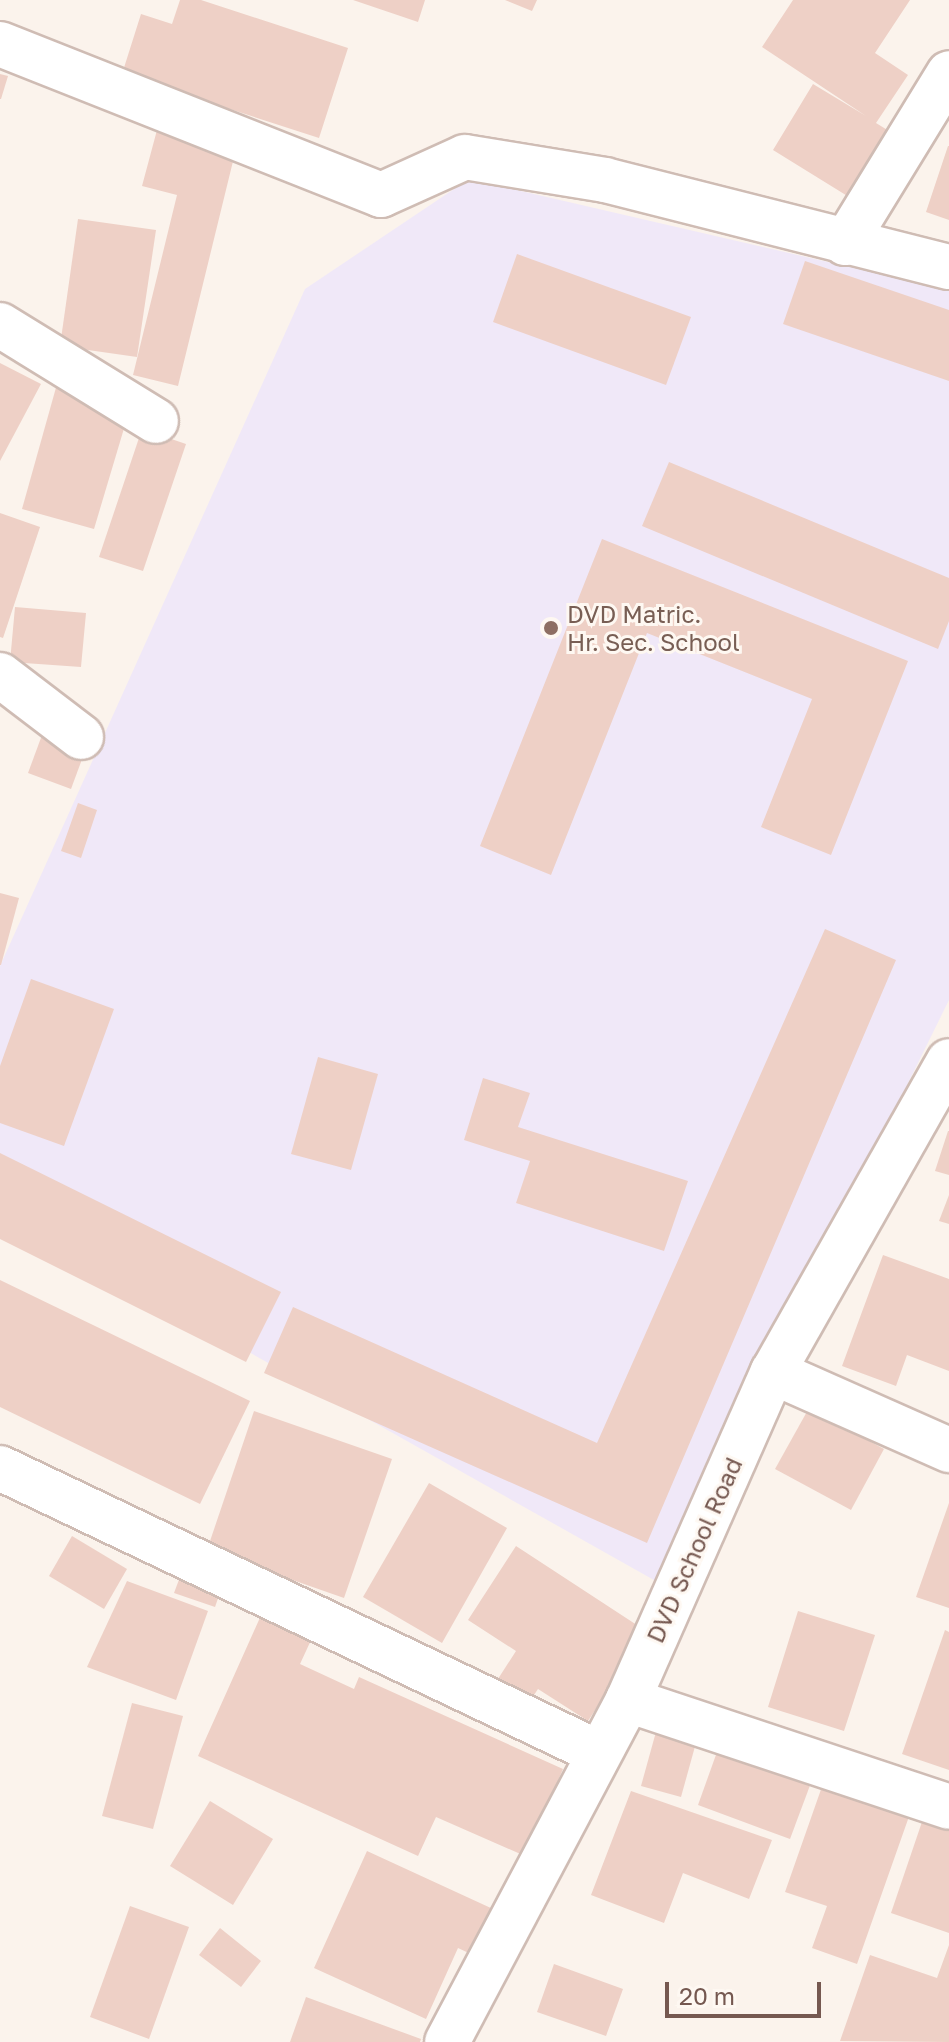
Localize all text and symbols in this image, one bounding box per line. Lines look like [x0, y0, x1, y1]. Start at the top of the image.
place label: DVD Matric. Hr. Sec. School [567, 600, 740, 656]
marker: DVD Matric. Hr. Sec. School [542, 619, 560, 637]
street label: DVD School Road [640, 1453, 748, 1647]
scale bar [669, 1966, 825, 2016]
text: 20 m [679, 1981, 735, 2010]

